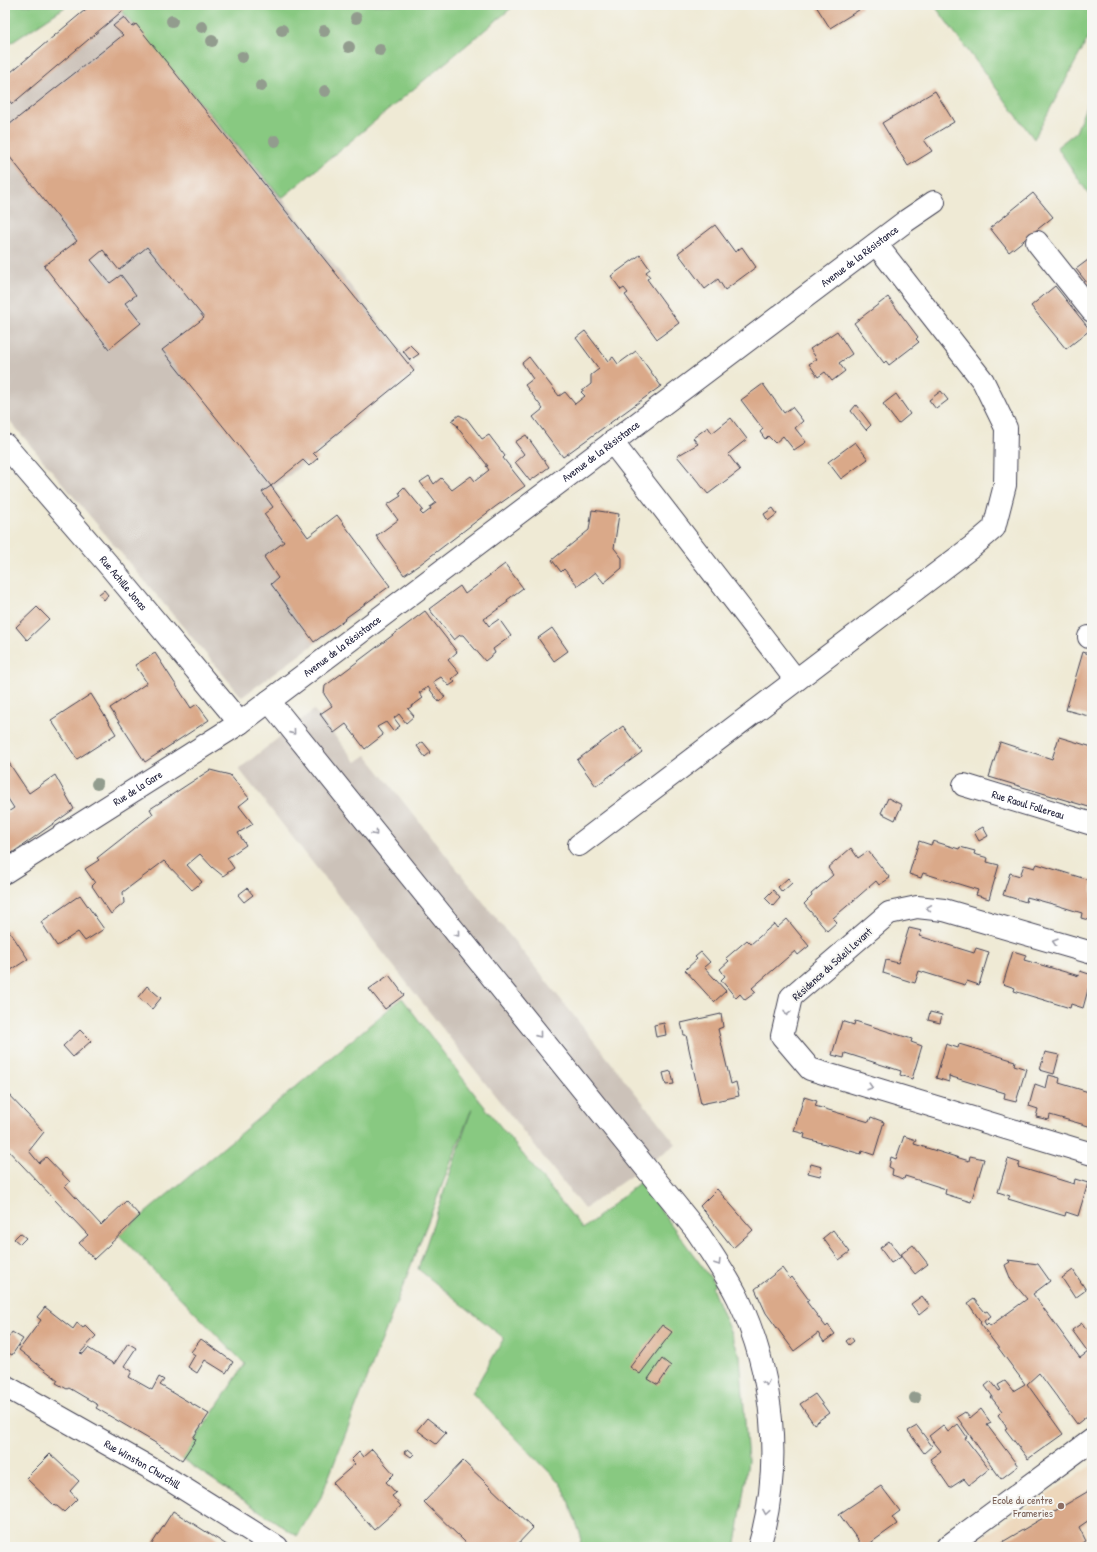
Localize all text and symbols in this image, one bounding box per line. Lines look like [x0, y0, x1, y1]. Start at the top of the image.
street label: Avenue de la Résistance [818, 222, 902, 290]
street label: Avenue de la Résistance [559, 417, 643, 485]
street label: Rue Achille Jonas [97, 553, 150, 613]
street label: Avenue de la Résistance [300, 612, 384, 680]
one-way arrow [288, 727, 295, 734]
street label: Rue de la Gare [110, 767, 165, 809]
street label: Rue Raoul Follereau [990, 787, 1067, 822]
one-way arrow [370, 828, 377, 835]
one-way arrow [926, 904, 932, 913]
street label: Résidence du Soleil Levant [789, 924, 875, 1004]
one-way arrow [452, 929, 459, 936]
one-way arrow [1051, 938, 1058, 947]
one-way arrow [784, 1009, 792, 1016]
one-way arrow [534, 1030, 541, 1037]
one-way arrow [866, 1082, 873, 1091]
one-way arrow [713, 1258, 720, 1265]
one-way arrow [761, 1380, 769, 1386]
street label: Rue Winston Churchill [102, 1436, 183, 1492]
place label: Ecole du centre Frameries [992, 1493, 1054, 1520]
marker: Ecole du centre Frameries [1056, 1501, 1066, 1511]
one-way arrow [762, 1509, 771, 1515]

